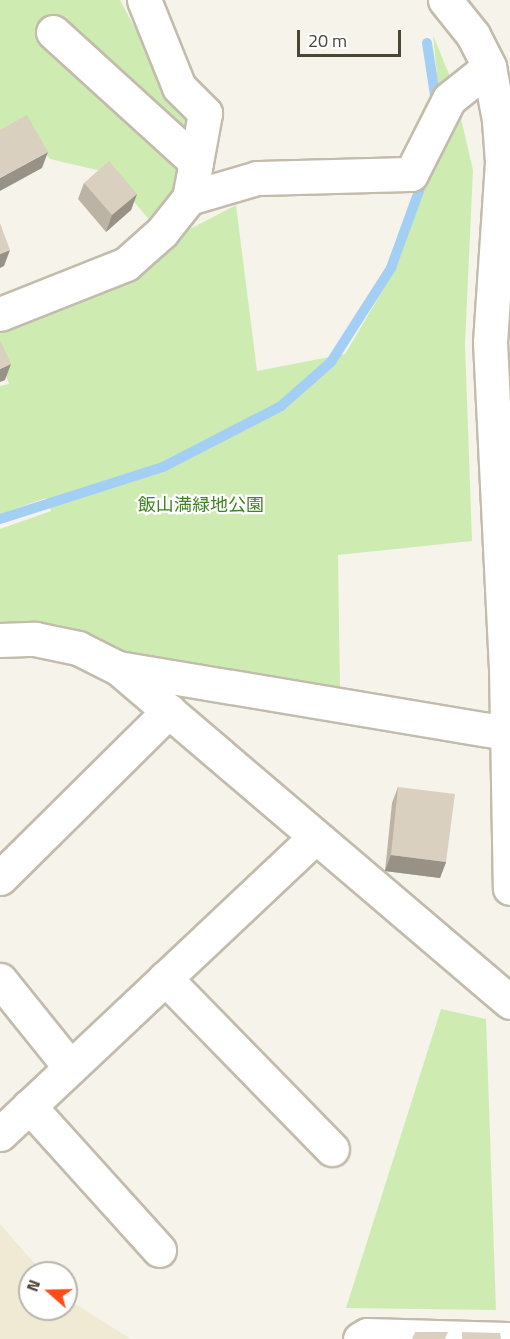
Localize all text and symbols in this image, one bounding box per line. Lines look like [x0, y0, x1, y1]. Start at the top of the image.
scale bar [300, 18, 404, 56]
text: 20 m [308, 27, 347, 54]
park label: 飯山満緑地公園 [138, 494, 264, 516]
north arrow [18, 1261, 78, 1321]
text: N [20, 1276, 46, 1295]

